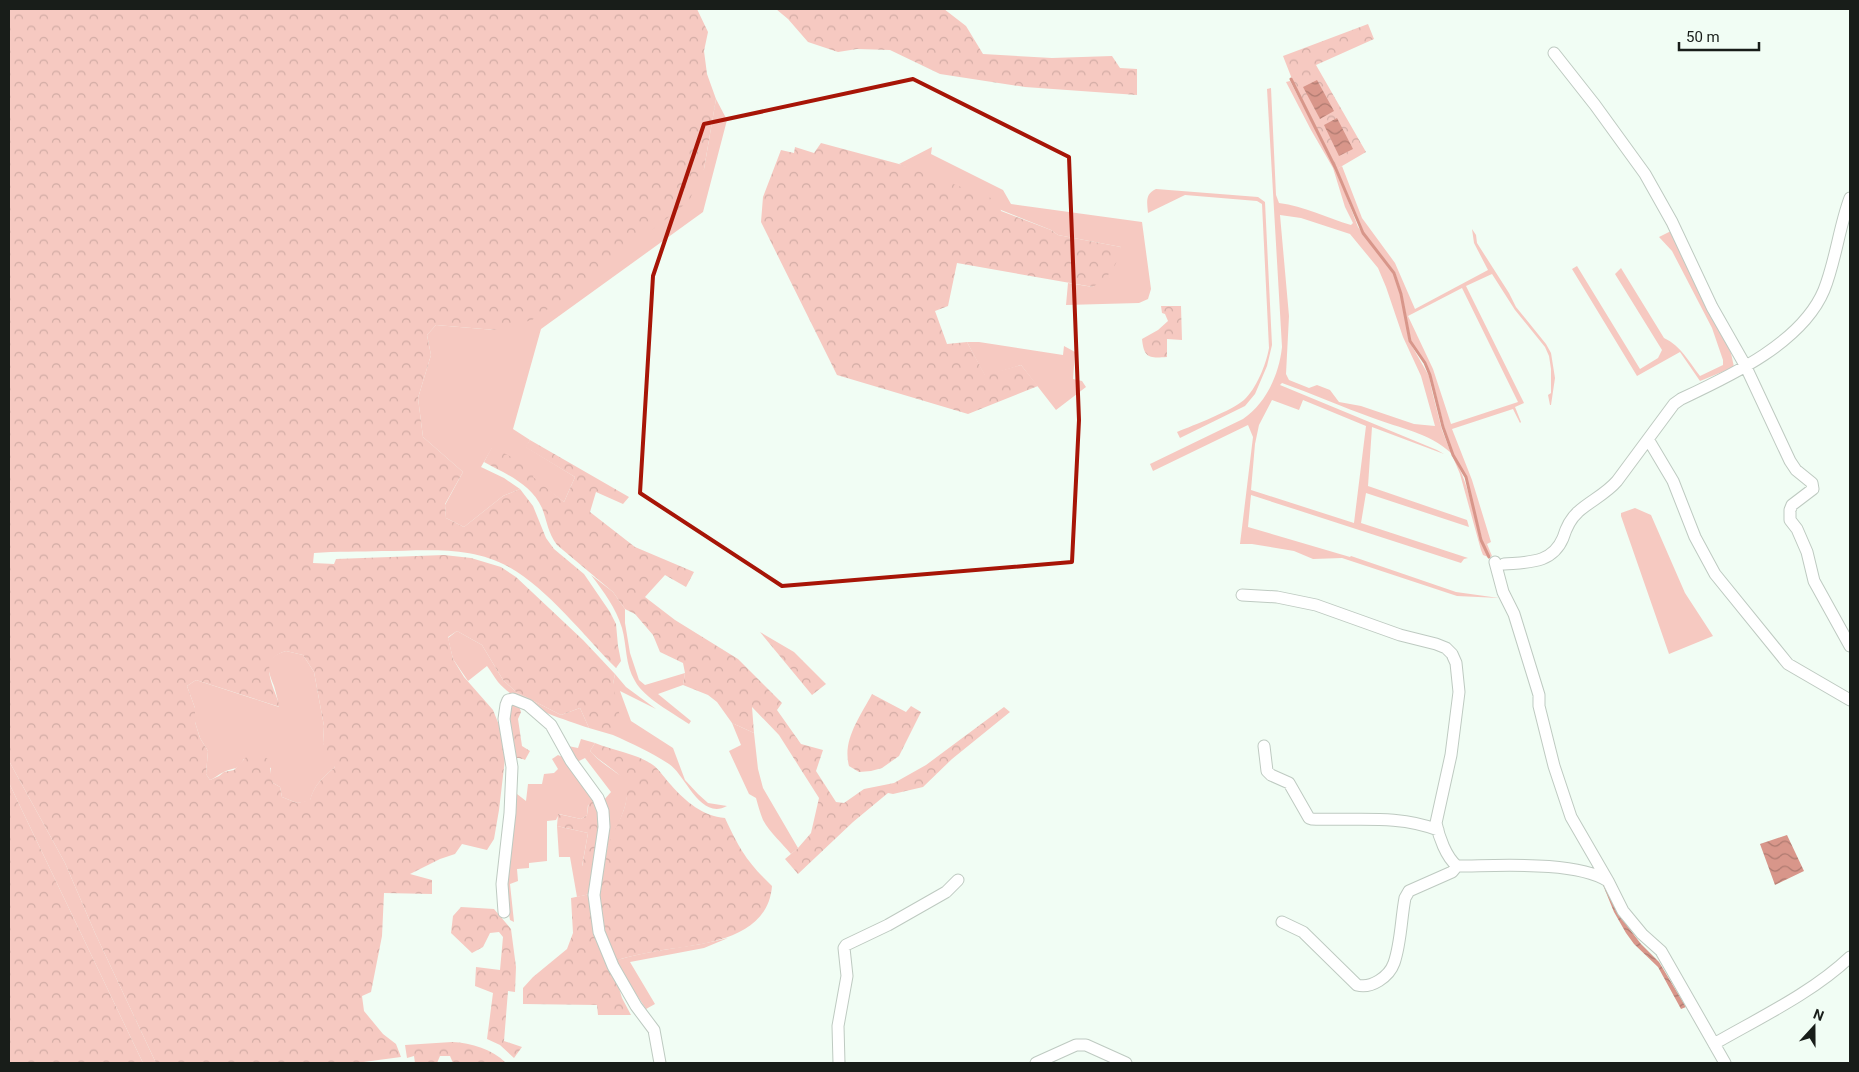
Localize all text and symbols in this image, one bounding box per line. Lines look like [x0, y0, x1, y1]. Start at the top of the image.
scale bar [1679, 20, 1759, 52]
text: 50 m [1686, 28, 1720, 46]
north arrow [1789, 1002, 1839, 1052]
text: N [1811, 1006, 1826, 1024]

